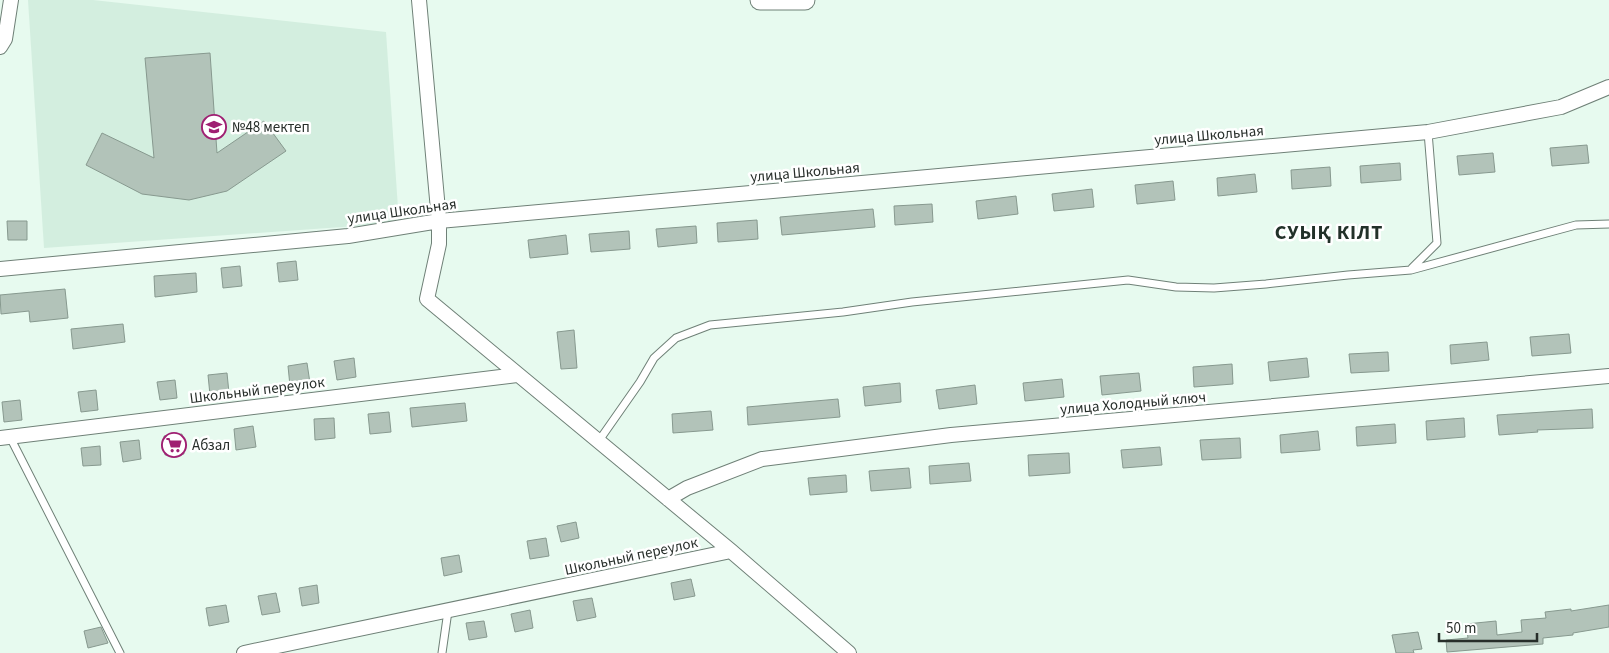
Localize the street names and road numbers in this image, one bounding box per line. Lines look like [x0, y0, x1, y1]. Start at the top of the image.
street label: улица Школьная [1153, 120, 1265, 151]
street label: улица Школьная [749, 157, 861, 188]
street label: улица Школьная [346, 193, 458, 230]
street label: Школьный переулок [188, 372, 326, 409]
street label: улица Холодный ключ [1059, 387, 1207, 420]
street label: Школьный переулок [563, 532, 700, 581]

